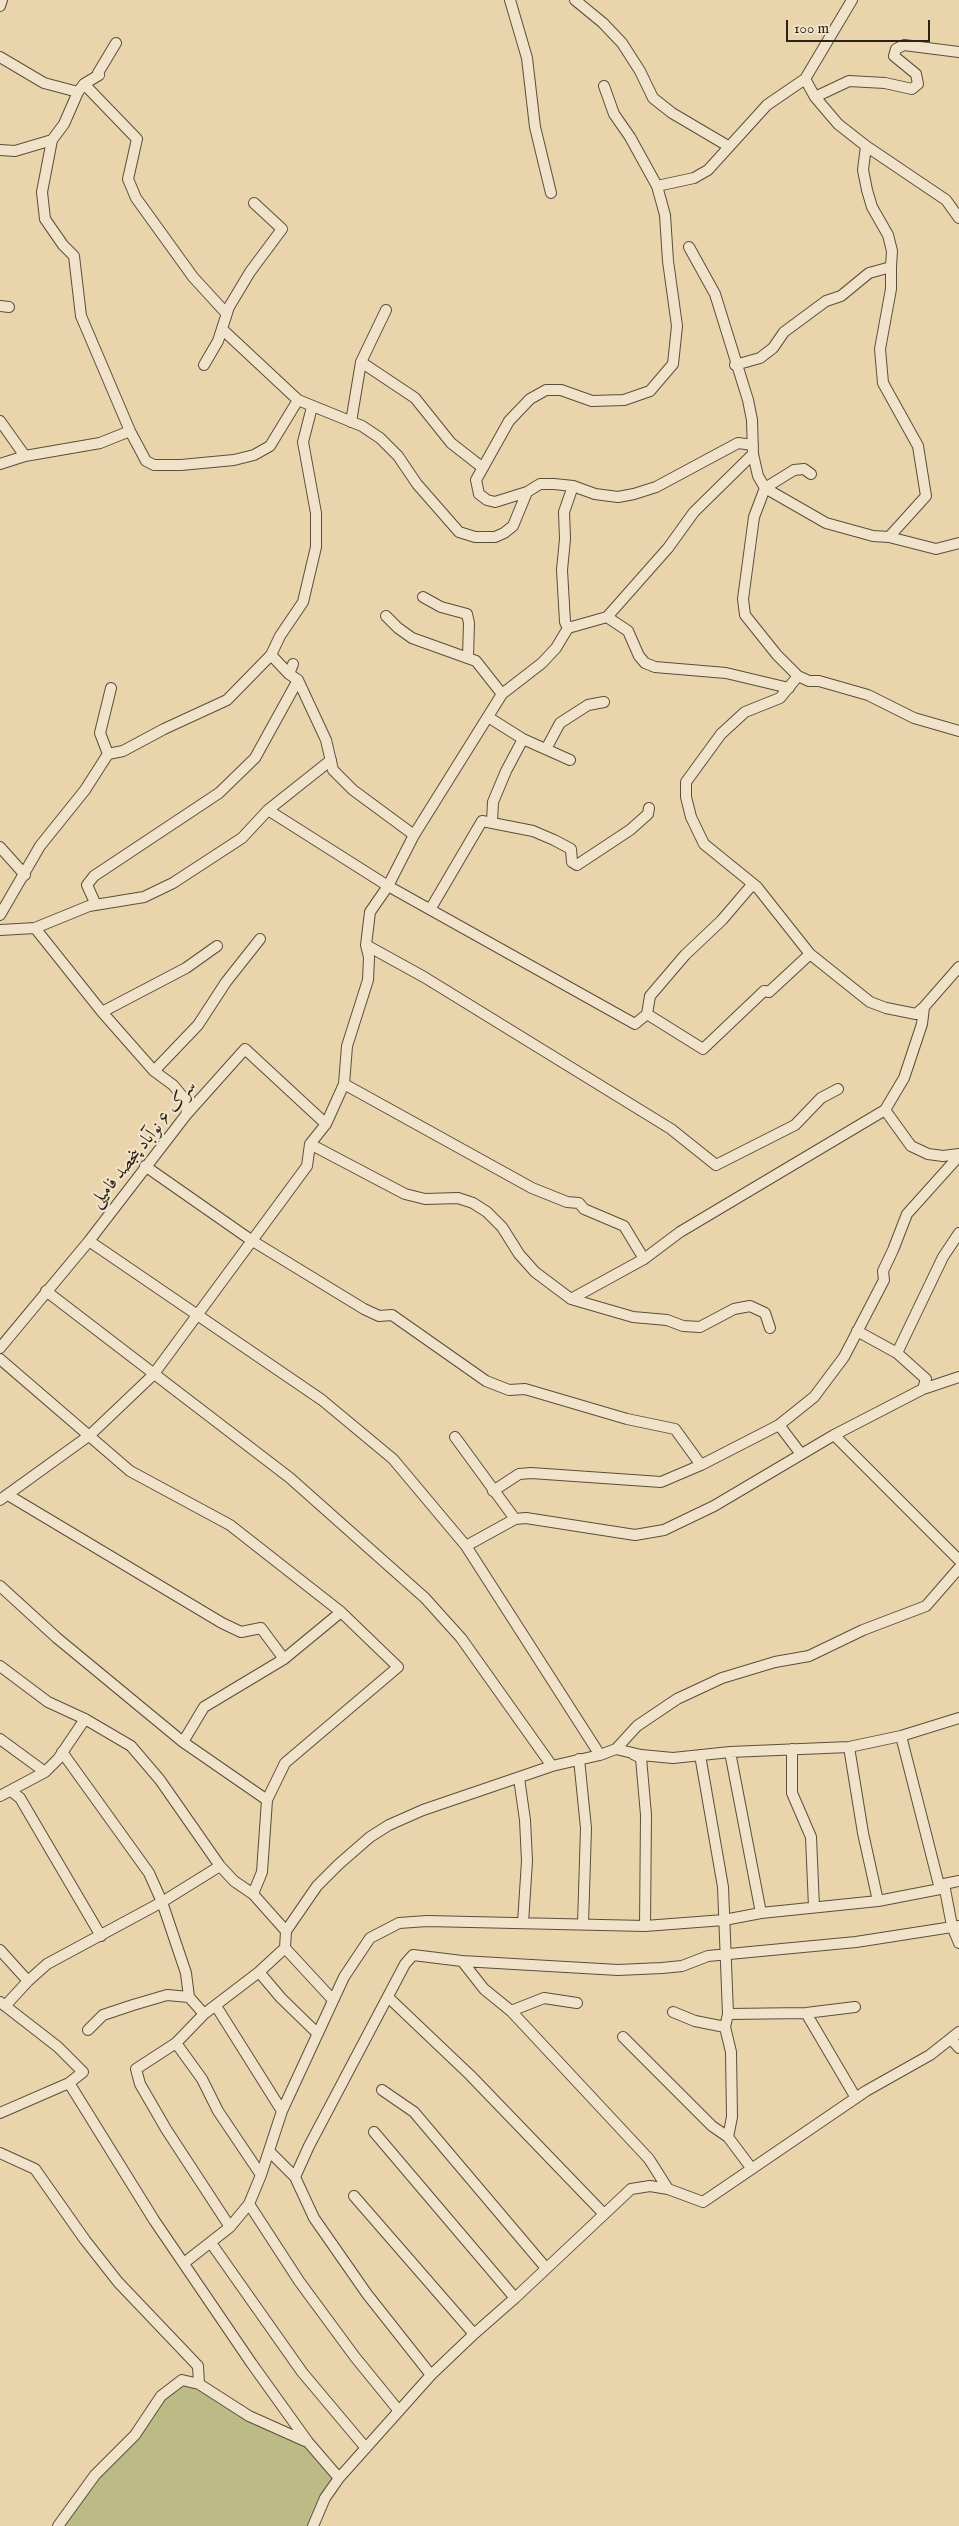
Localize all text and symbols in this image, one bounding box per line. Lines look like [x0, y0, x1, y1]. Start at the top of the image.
scale bar [789, 10, 933, 42]
text: 100 m [794, 19, 829, 38]
street label: سرک ۶ نوآباد پنجصد فامیلی [86, 1077, 202, 1213]

